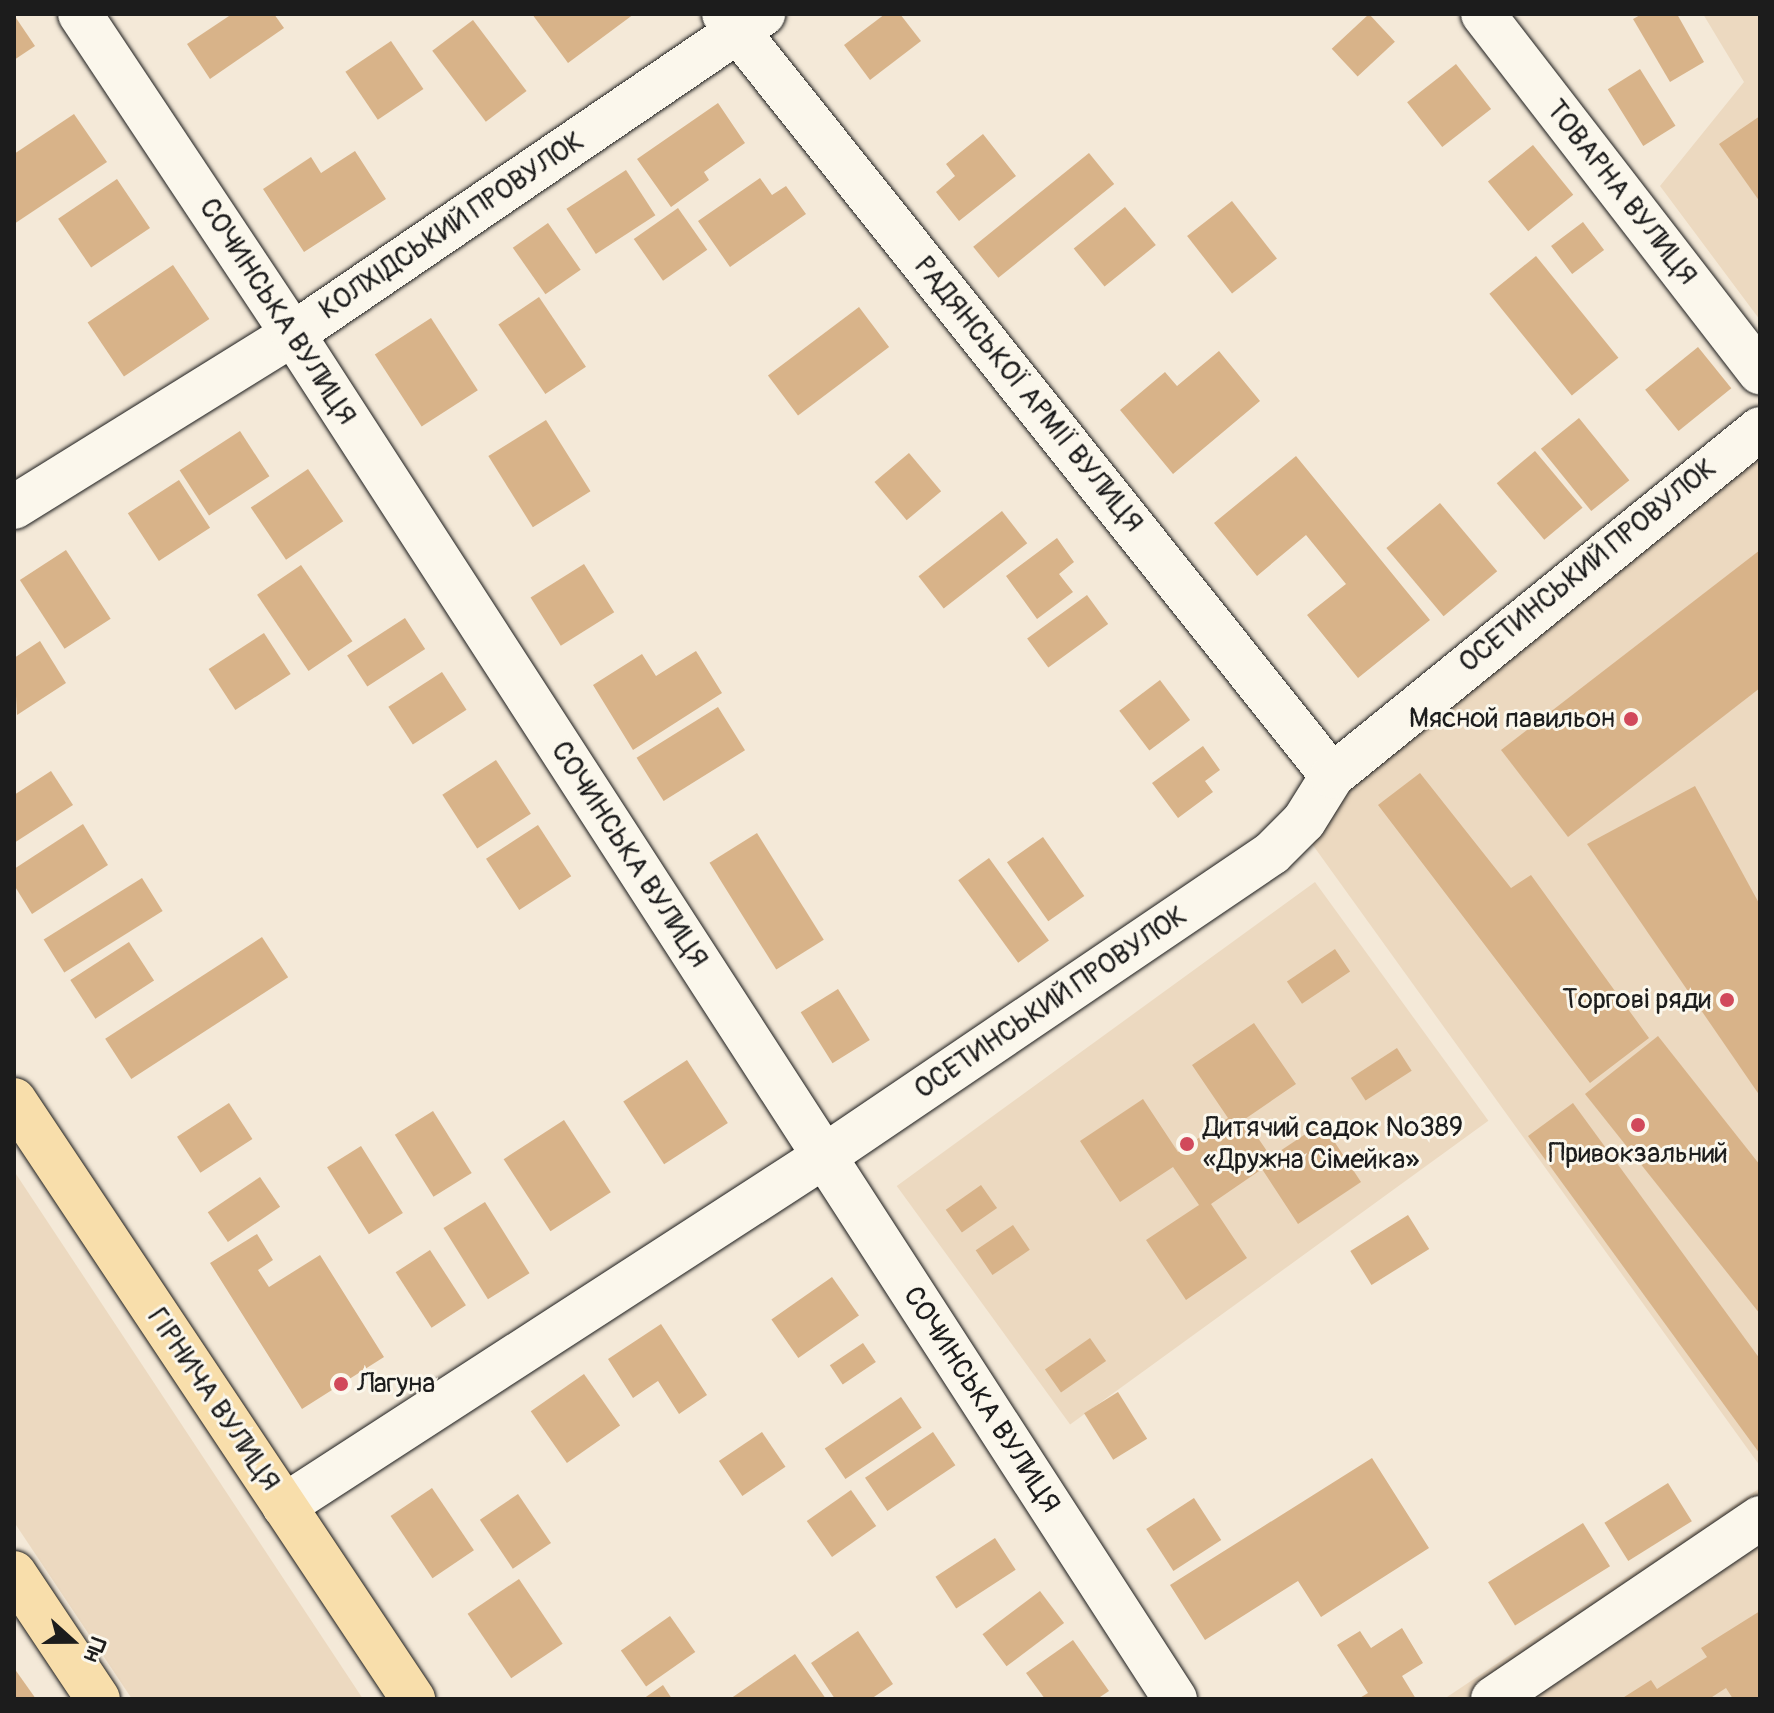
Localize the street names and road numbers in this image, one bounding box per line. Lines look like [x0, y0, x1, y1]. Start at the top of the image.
street label: ТОВАРНА ВУЛИЦЯ [1538, 94, 1704, 292]
street label: КОЛХІДСЬКИЙ ПРОВУЛОК [313, 125, 591, 327]
street label: СОЧИНСЬКА ВУЛИЦЯ [191, 193, 363, 431]
street label: РАДЯНСЬКОЇ АРМІЇ ВУЛИЦЯ [906, 250, 1150, 540]
street label: ОСЕТИНСЬКИЙ ПРОВУЛОК [1453, 452, 1723, 680]
street label: СОЧИНСЬКА ВУЛИЦЯ [543, 736, 715, 974]
street label: ОСЕТИНСЬКИЙ ПРОВУЛОК [908, 899, 1194, 1107]
street label: СОЧИНСЬКА ВУЛИЦЯ [895, 1281, 1067, 1519]
street label: ГІРНИЧА ВУЛИЦЯ [139, 1302, 287, 1498]

